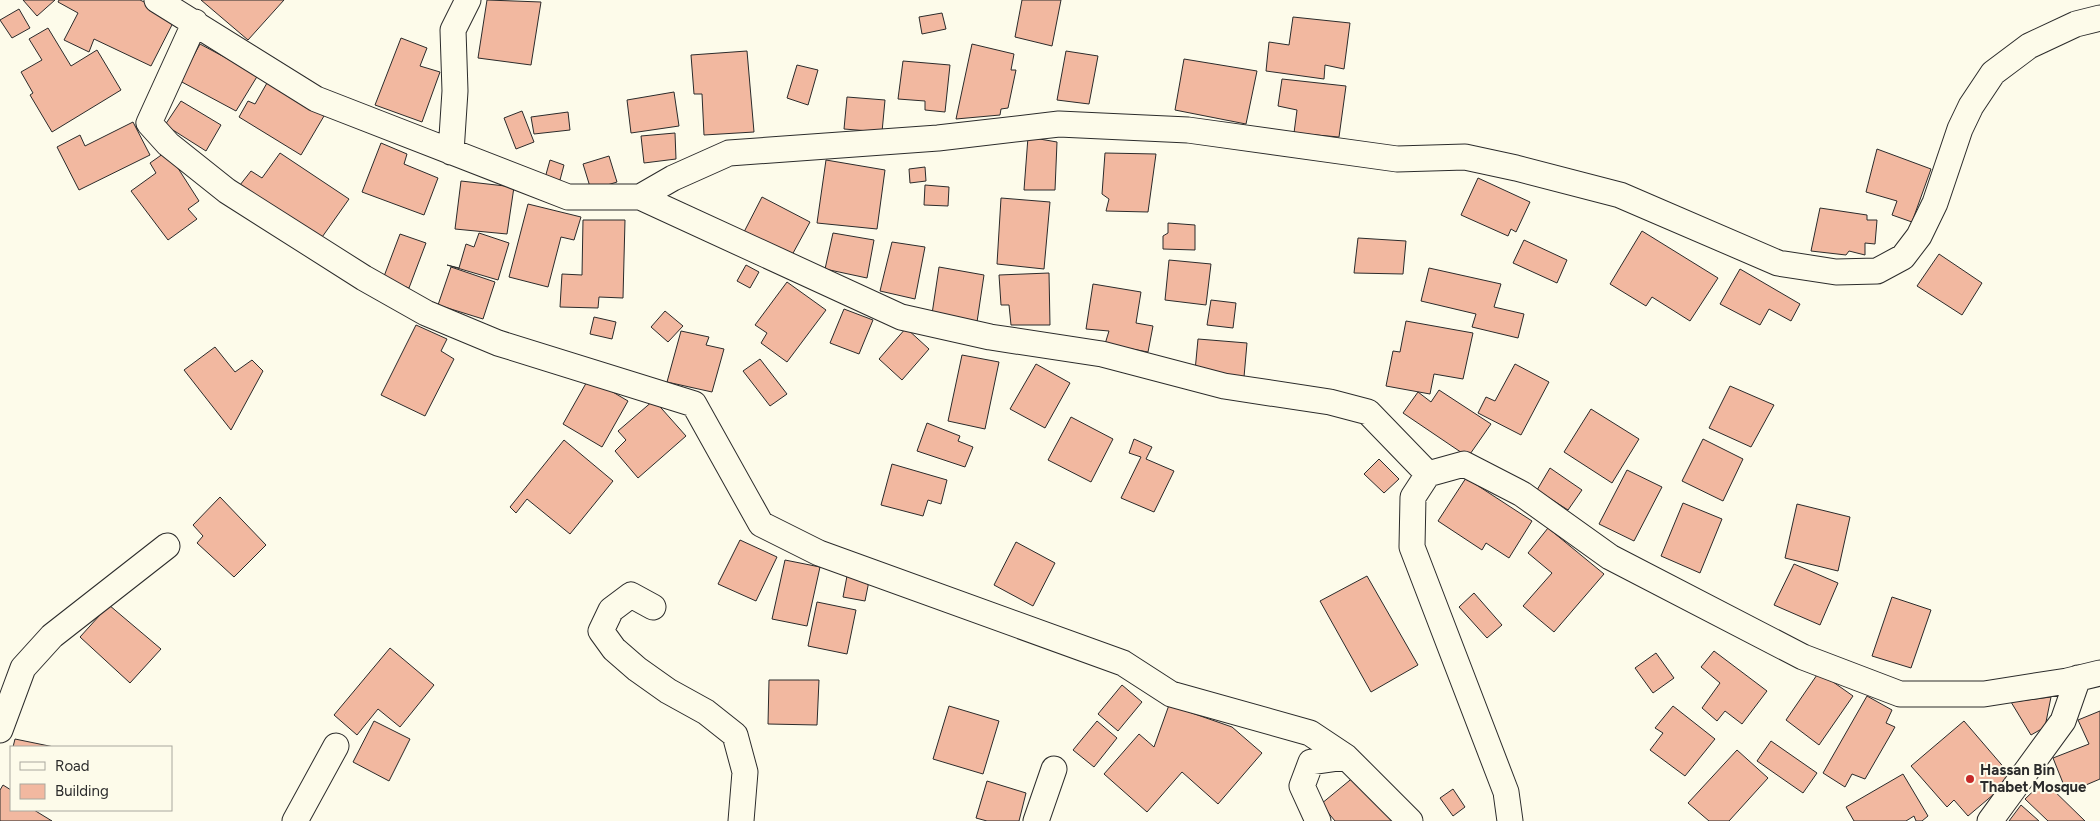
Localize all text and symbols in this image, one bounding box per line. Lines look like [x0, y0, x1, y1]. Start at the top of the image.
legend [10, 746, 172, 811]
text: Road [55, 757, 90, 775]
place label: Hassan Bin Thabet Mosque [1980, 761, 2087, 796]
marker: Hassan Bin Thabet Mosque [1964, 773, 1976, 785]
text: Building [55, 782, 109, 800]

